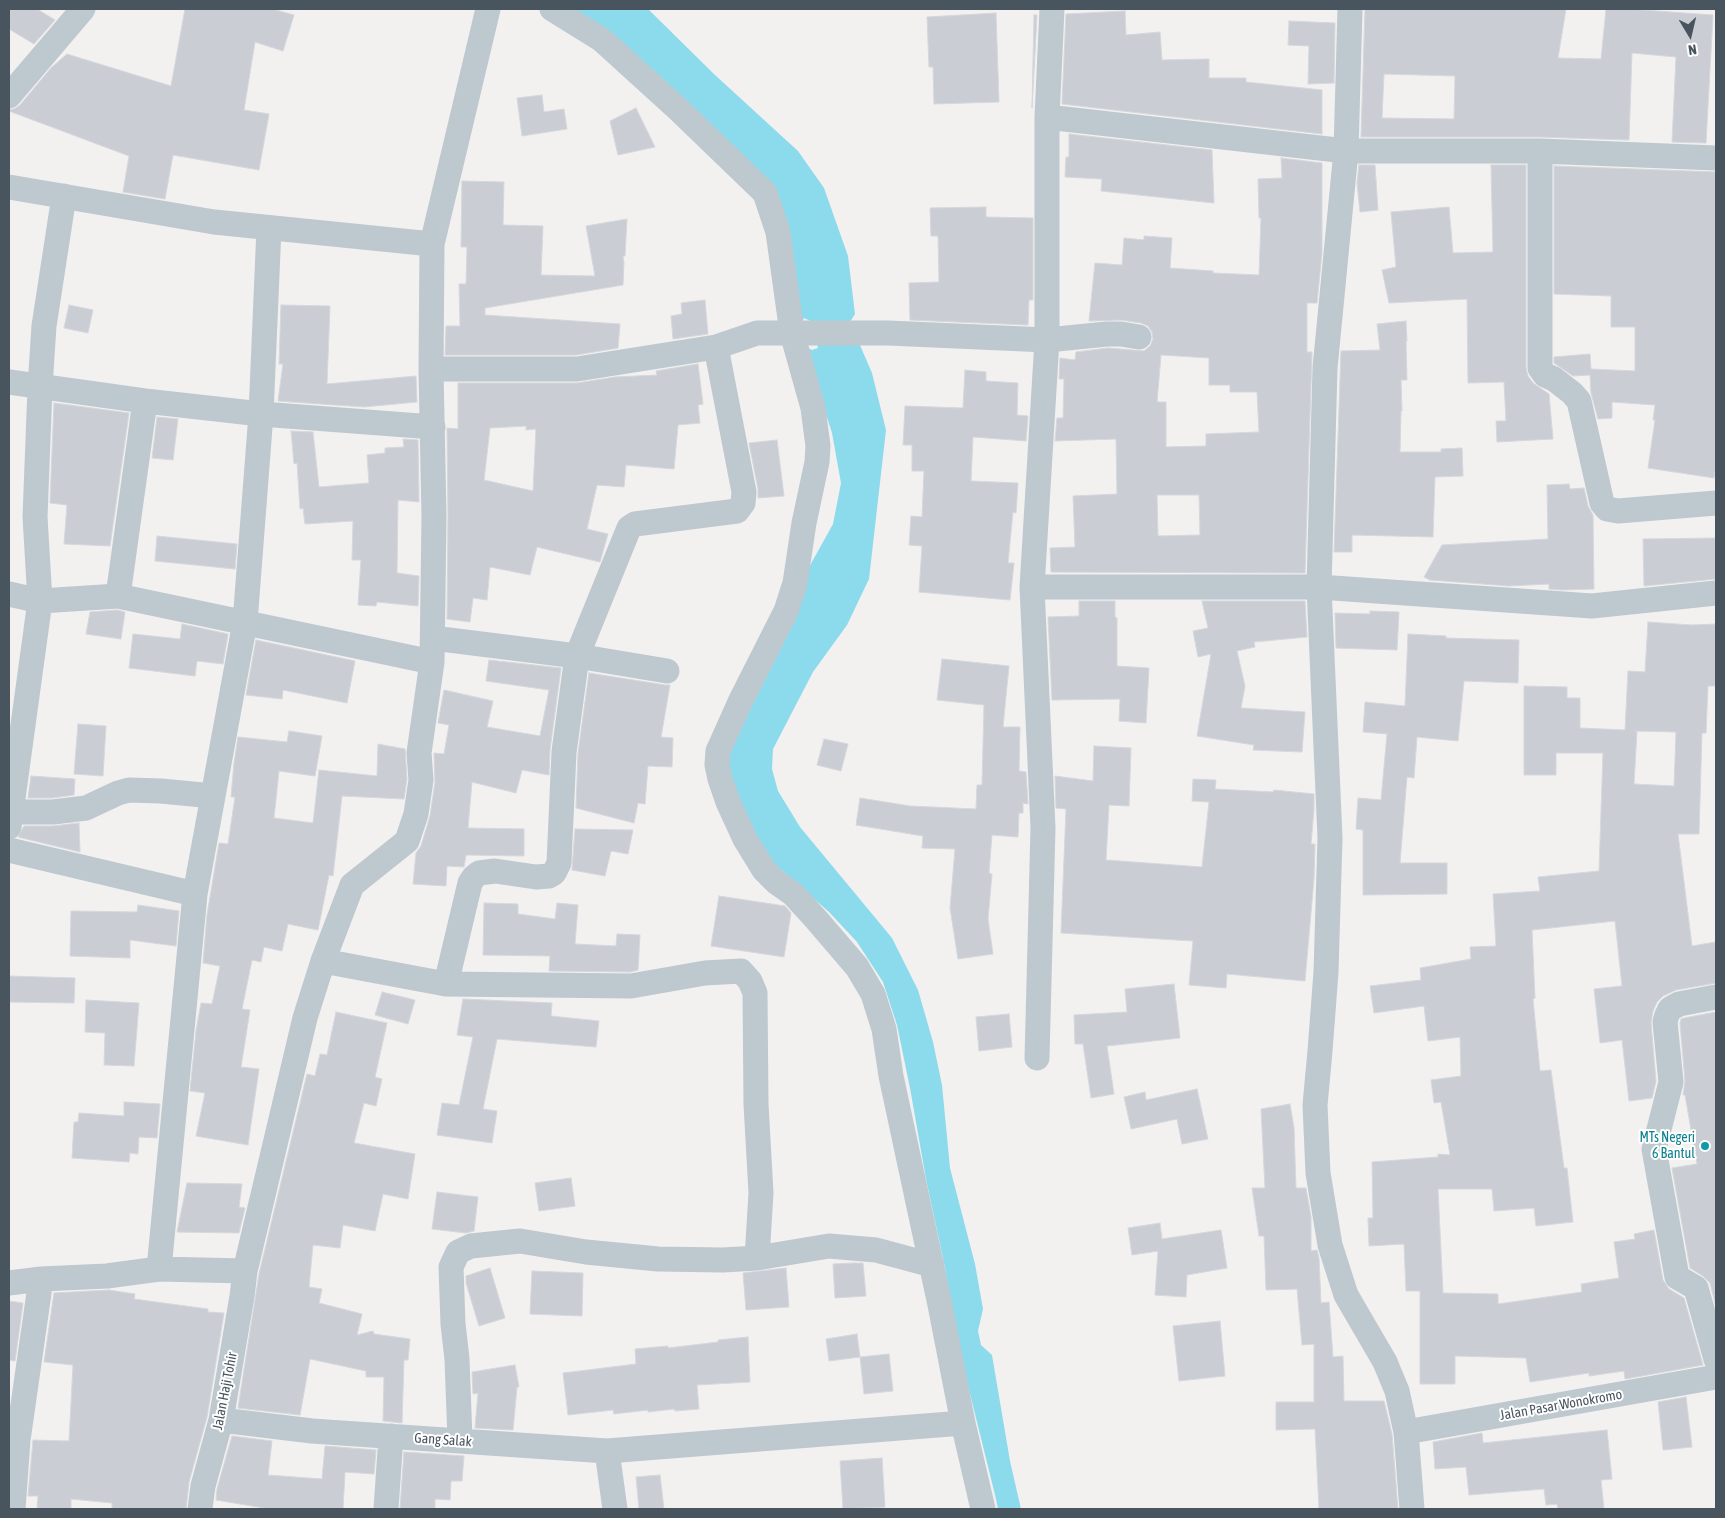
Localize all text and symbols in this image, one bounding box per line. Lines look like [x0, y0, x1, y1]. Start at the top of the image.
north arrow [1665, 10, 1715, 60]
text: N [1687, 41, 1698, 58]
place label: MTs Negeri 6 Bantul [1639, 1130, 1695, 1162]
marker: MTs Negeri 6 Bantul [1699, 1140, 1711, 1152]
street label: Jalan Haji Tohir [209, 1351, 241, 1431]
street label: Jalan Pasar Wonokromo [1499, 1386, 1623, 1424]
street label: Gang Salak [414, 1430, 472, 1450]

